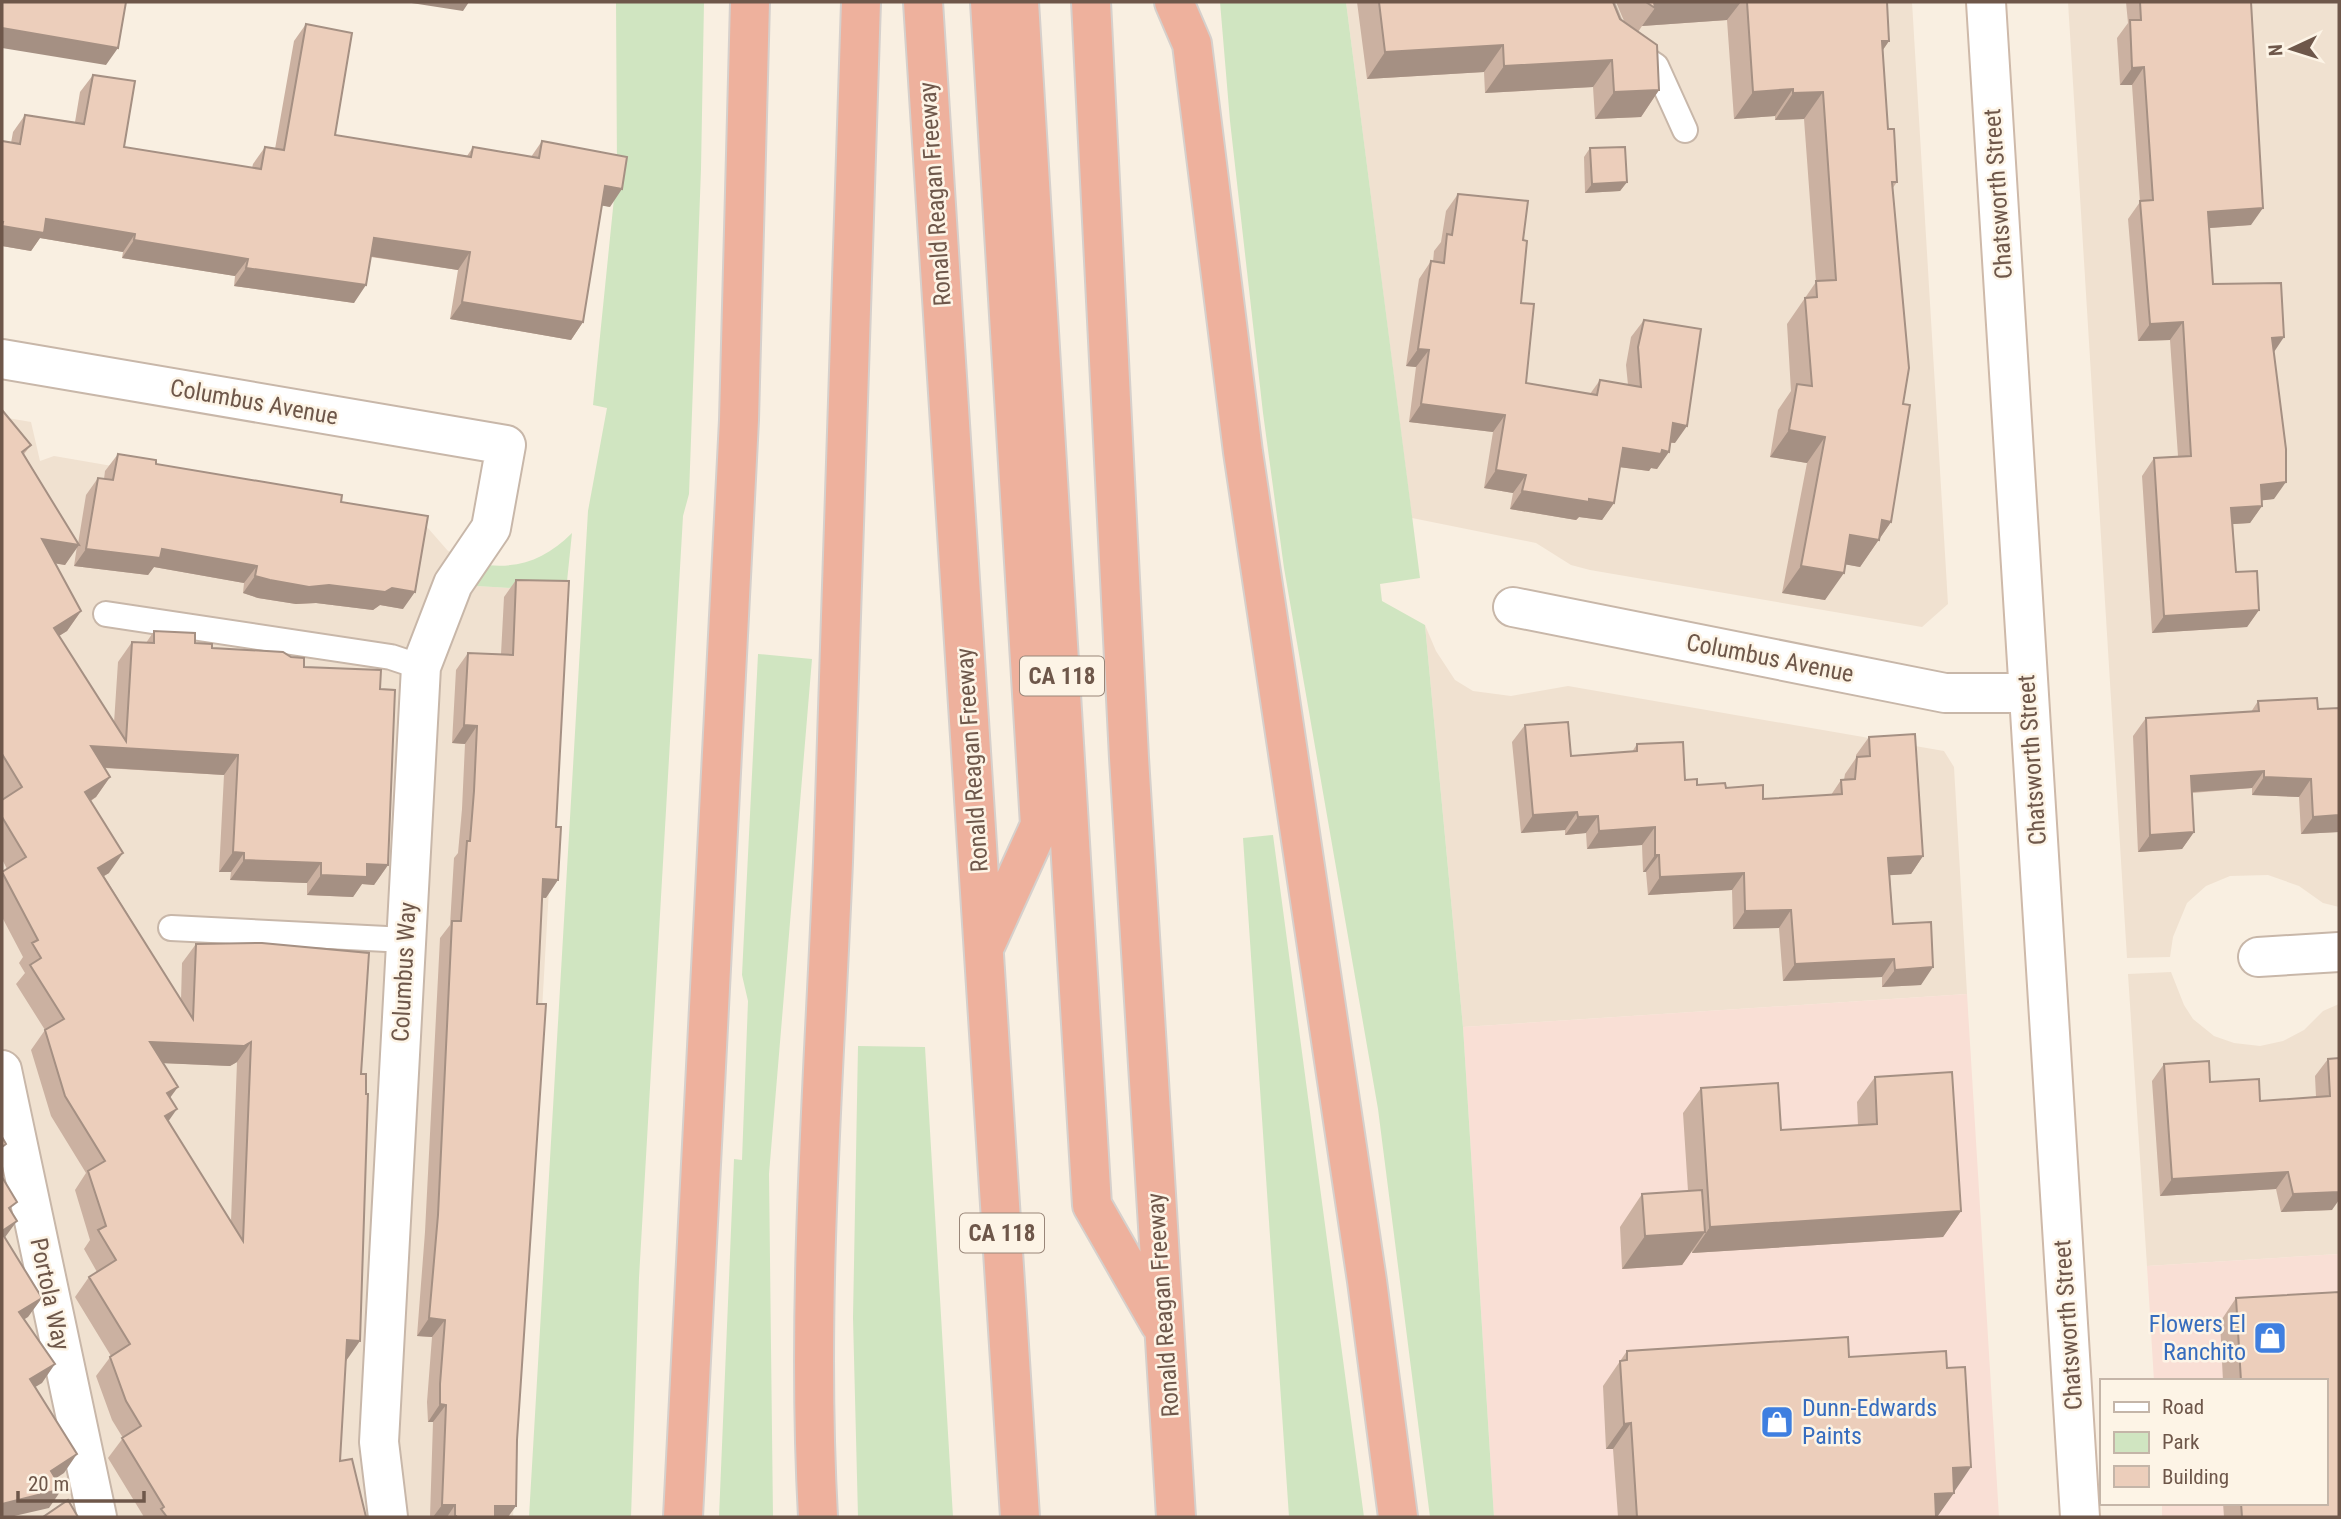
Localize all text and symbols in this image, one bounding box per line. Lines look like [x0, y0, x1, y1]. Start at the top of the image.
north arrow [2257, 14, 2327, 84]
text: N [2264, 44, 2287, 57]
street label: Ronald Reagan Freeway [913, 81, 957, 307]
street label: Chatsworth Street [1978, 108, 2018, 280]
street label: Columbus Avenue [168, 373, 340, 431]
street label: Columbus Avenue [1684, 628, 1856, 688]
street label: Ronald Reagan Freeway [950, 647, 994, 873]
road number: CA 118 [1020, 656, 1104, 696]
street label: Chatsworth Street [2012, 674, 2052, 846]
street label: Columbus Way [386, 901, 422, 1043]
street label: Ronald Reagan Freeway [1141, 1192, 1185, 1418]
road number: CA 118 [960, 1214, 1044, 1252]
street label: Portola Way [24, 1235, 76, 1353]
street label: Chatsworth Street [2048, 1239, 2088, 1411]
place label: Flowers El Ranchito [2149, 1310, 2246, 1366]
shop icon: Flowers El Ranchito [2251, 1319, 2289, 1357]
legend [2100, 1379, 2327, 1505]
place label: Dunn-Edwards Paints [1802, 1394, 1937, 1450]
text: Road [2162, 1395, 2204, 1419]
shop icon: Dunn-Edwards Paints [1758, 1403, 1796, 1441]
text: Park [2162, 1430, 2200, 1454]
scale bar [18, 1460, 144, 1504]
text: Building [2162, 1465, 2229, 1489]
text: 20 m [28, 1472, 69, 1496]

